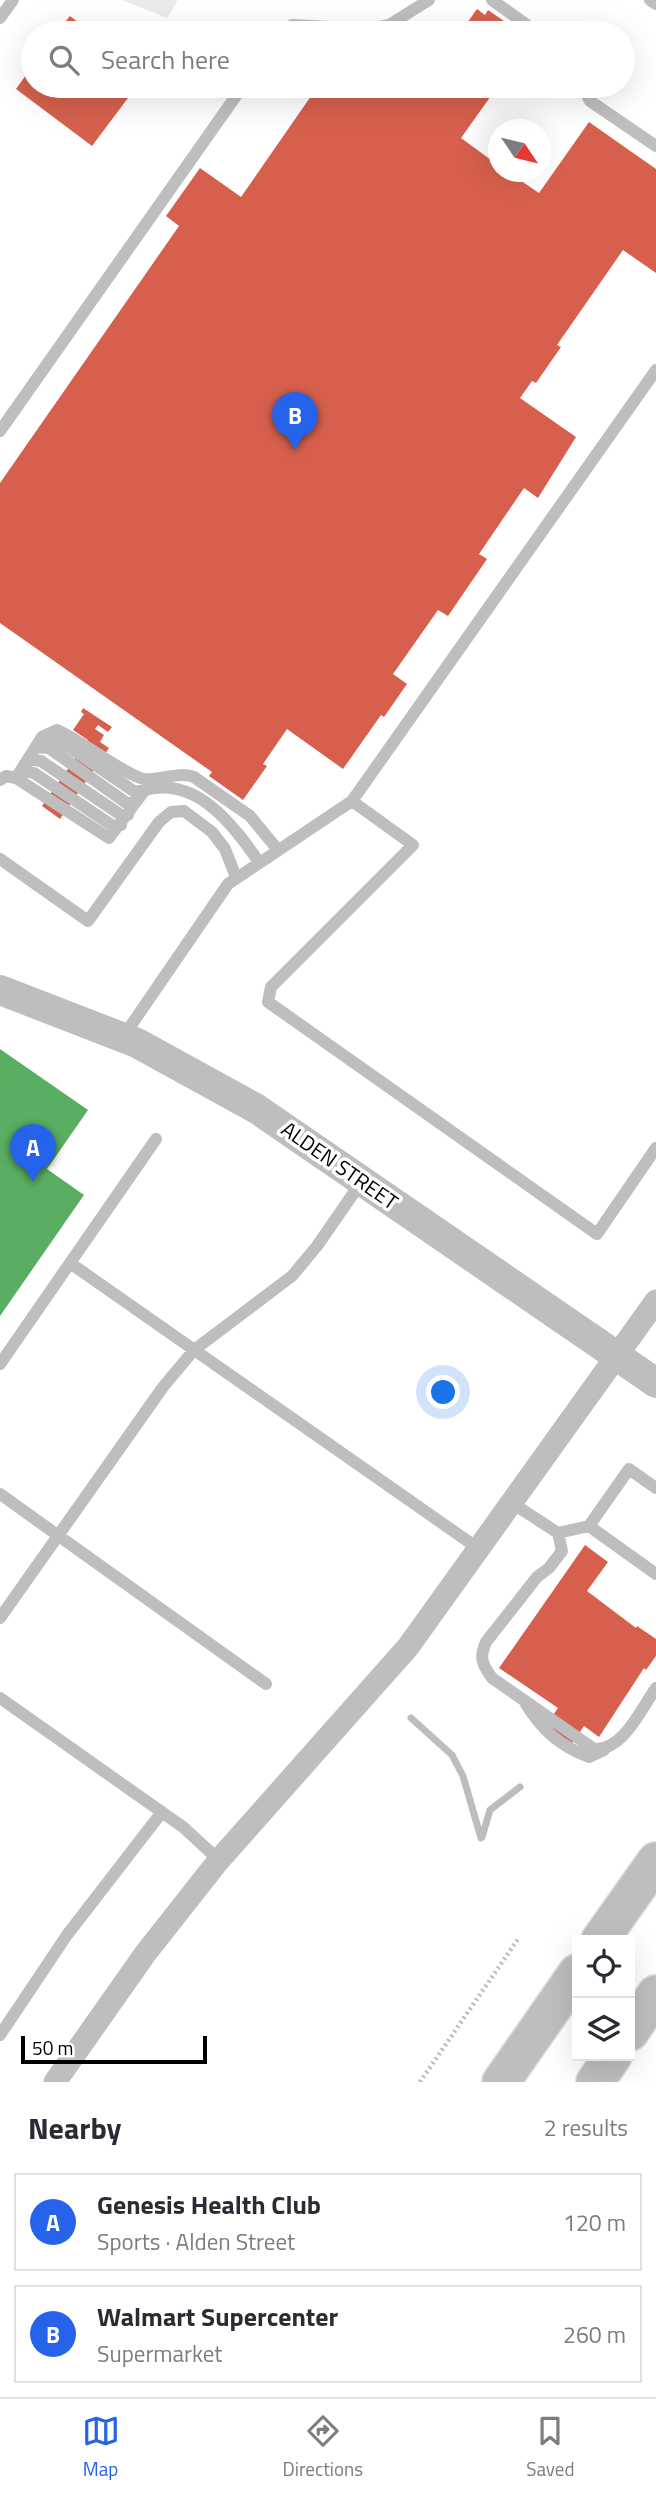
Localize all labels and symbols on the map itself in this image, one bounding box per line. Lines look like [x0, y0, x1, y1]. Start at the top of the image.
north arrow [488, 119, 551, 182]
pin: B [272, 392, 318, 450]
street label: ALDEN STREET [275, 1113, 405, 1217]
pin: A [10, 1124, 56, 1182]
your location [426, 1375, 460, 1409]
scale bar [21, 2033, 206, 2065]

